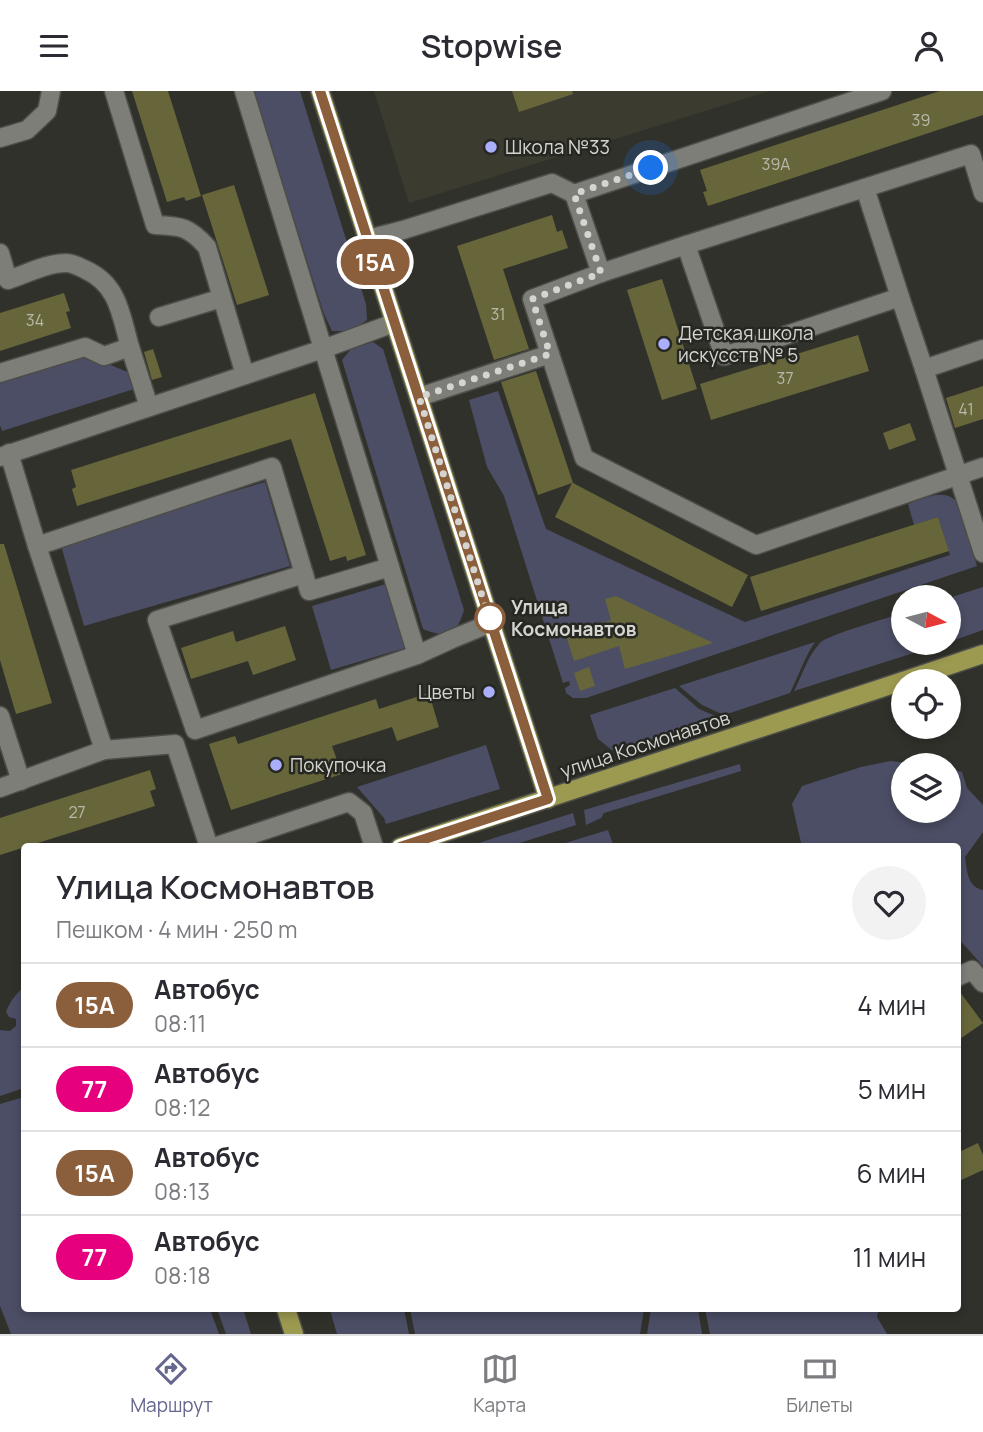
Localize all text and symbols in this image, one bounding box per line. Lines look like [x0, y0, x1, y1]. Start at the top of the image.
text: Stopwise [421, 24, 562, 68]
icon: menu [35, 27, 73, 65]
icon: person [910, 27, 948, 65]
house number: 39 [912, 109, 930, 131]
place label: Школа №33 [505, 134, 610, 160]
marker: Школа №33 [483, 139, 499, 155]
your location [633, 150, 668, 185]
house number: 39А [762, 153, 790, 175]
line badge: 15А [335, 239, 415, 285]
text: 15А [355, 245, 395, 278]
house number: 31 [490, 303, 506, 325]
house number: 34 [26, 309, 44, 331]
place label: Детская школа искусств № 5 [678, 320, 814, 368]
marker: Детская школа искусств № 5 [656, 336, 672, 352]
house number: 37 [777, 367, 793, 389]
house number: 41 [958, 398, 974, 420]
north arrow [891, 585, 961, 655]
map controls [891, 585, 961, 823]
place label: Улица Космонавтов [511, 594, 637, 642]
marker: Улица Космонавтов [475, 603, 505, 633]
button: locate [891, 669, 961, 739]
place label: Цветы [418, 679, 475, 705]
marker: Цветы [481, 684, 497, 700]
street label: улица Космонавтов [557, 704, 733, 784]
place label: Покупочка [290, 752, 386, 778]
button: layers [891, 753, 961, 823]
marker: Покупочка [268, 757, 284, 773]
house number: 27 [68, 801, 86, 823]
text: Улица Космонавтов [56, 864, 374, 909]
button: heart [852, 866, 926, 940]
text: Пешком · 4 мин · 250 m [56, 913, 298, 945]
text: Автобус [154, 971, 260, 1007]
text: 4 мин [857, 987, 926, 1023]
text: 15А [74, 988, 115, 1021]
text: 08:11 [154, 1007, 206, 1039]
text: Автобус [154, 1055, 260, 1091]
text: 5 мин [858, 1071, 926, 1107]
text: 77 [82, 1072, 107, 1105]
text: 08:12 [154, 1091, 210, 1123]
text: Автобус [154, 1139, 260, 1175]
text: 6 мин [857, 1155, 926, 1191]
text: 15А [74, 1156, 115, 1189]
text: 08:13 [154, 1175, 210, 1207]
text: Автобус [154, 1223, 260, 1259]
text: 11 мин [852, 1239, 926, 1275]
text: 77 [82, 1240, 107, 1273]
text: 08:18 [154, 1259, 211, 1291]
tab: Маршрут [130, 1350, 213, 1418]
tab: Карта [473, 1350, 526, 1418]
tab: Билеты [786, 1350, 853, 1418]

